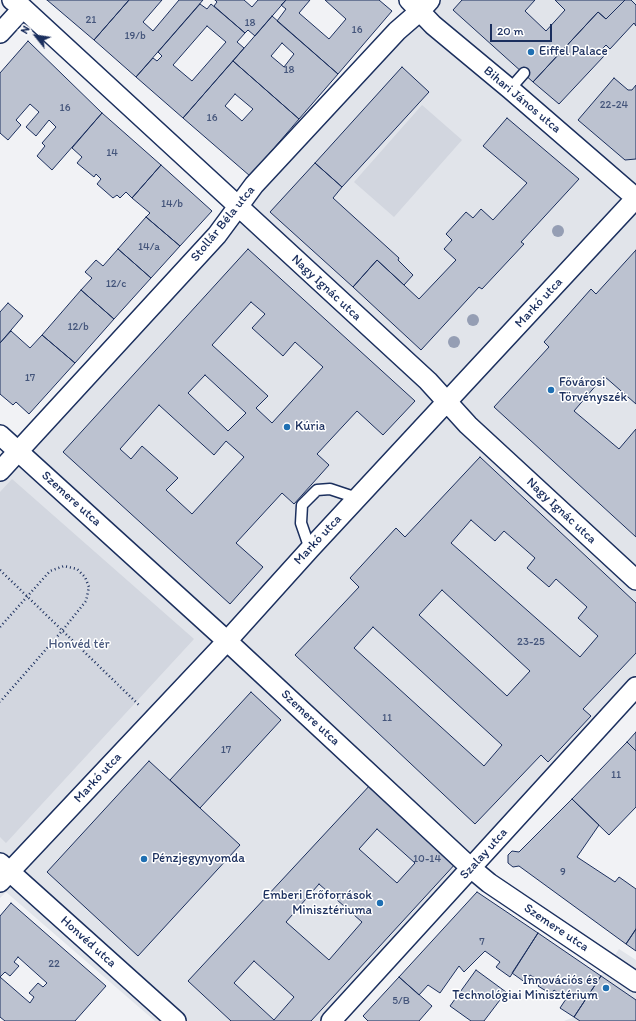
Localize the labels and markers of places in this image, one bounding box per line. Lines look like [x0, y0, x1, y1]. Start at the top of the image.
place label: Eiffel Palace [539, 44, 608, 60]
marker: Eiffel Palace [526, 47, 536, 57]
place label: Fővárosi Törvényszék [559, 375, 627, 406]
marker: Fővárosi Törvényszék [546, 385, 556, 395]
place label: Kúria [295, 419, 325, 435]
marker: Kúria [282, 422, 292, 432]
place label: Pénzjegynyomda [152, 851, 245, 867]
marker: Pénzjegynyomda [139, 854, 149, 864]
place label: Emberi Erőforrások Minisztériuma [263, 888, 372, 919]
marker: Emberi Erőforrások Minisztériuma [375, 898, 385, 908]
place label: Innovációs és Technológiai Minisztérium [452, 973, 598, 1004]
marker: Innovációs és Technológiai Minisztérium [601, 983, 611, 993]

